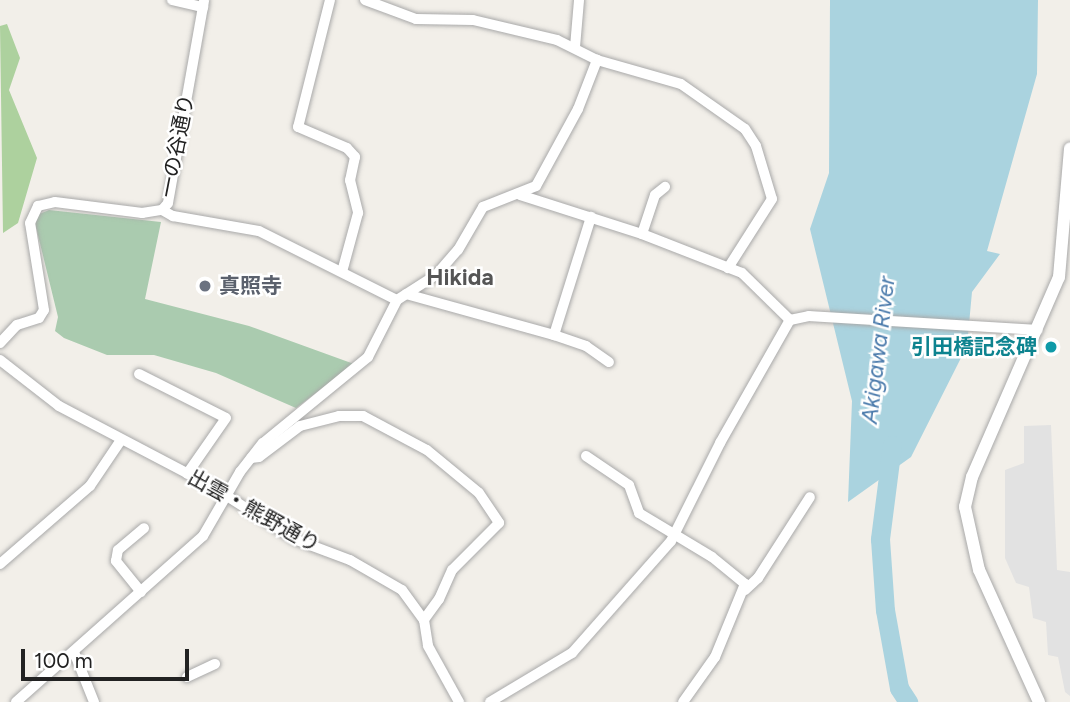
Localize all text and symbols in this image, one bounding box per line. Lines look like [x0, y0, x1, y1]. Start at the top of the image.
street label: 一の谷通り [155, 92, 199, 200]
district label: Hikida [426, 263, 494, 291]
place label: 真照寺 [219, 273, 282, 299]
water label: Akigawa River [855, 275, 901, 425]
marker: 真照寺 [197, 278, 213, 294]
place label: 引田橋記念碑 [911, 334, 1037, 360]
marker: 引田橋記念碑 [1043, 339, 1059, 355]
street label: 出雲・熊野通り [184, 464, 324, 558]
scale bar [24, 636, 192, 680]
text: 100 m [34, 648, 93, 673]

